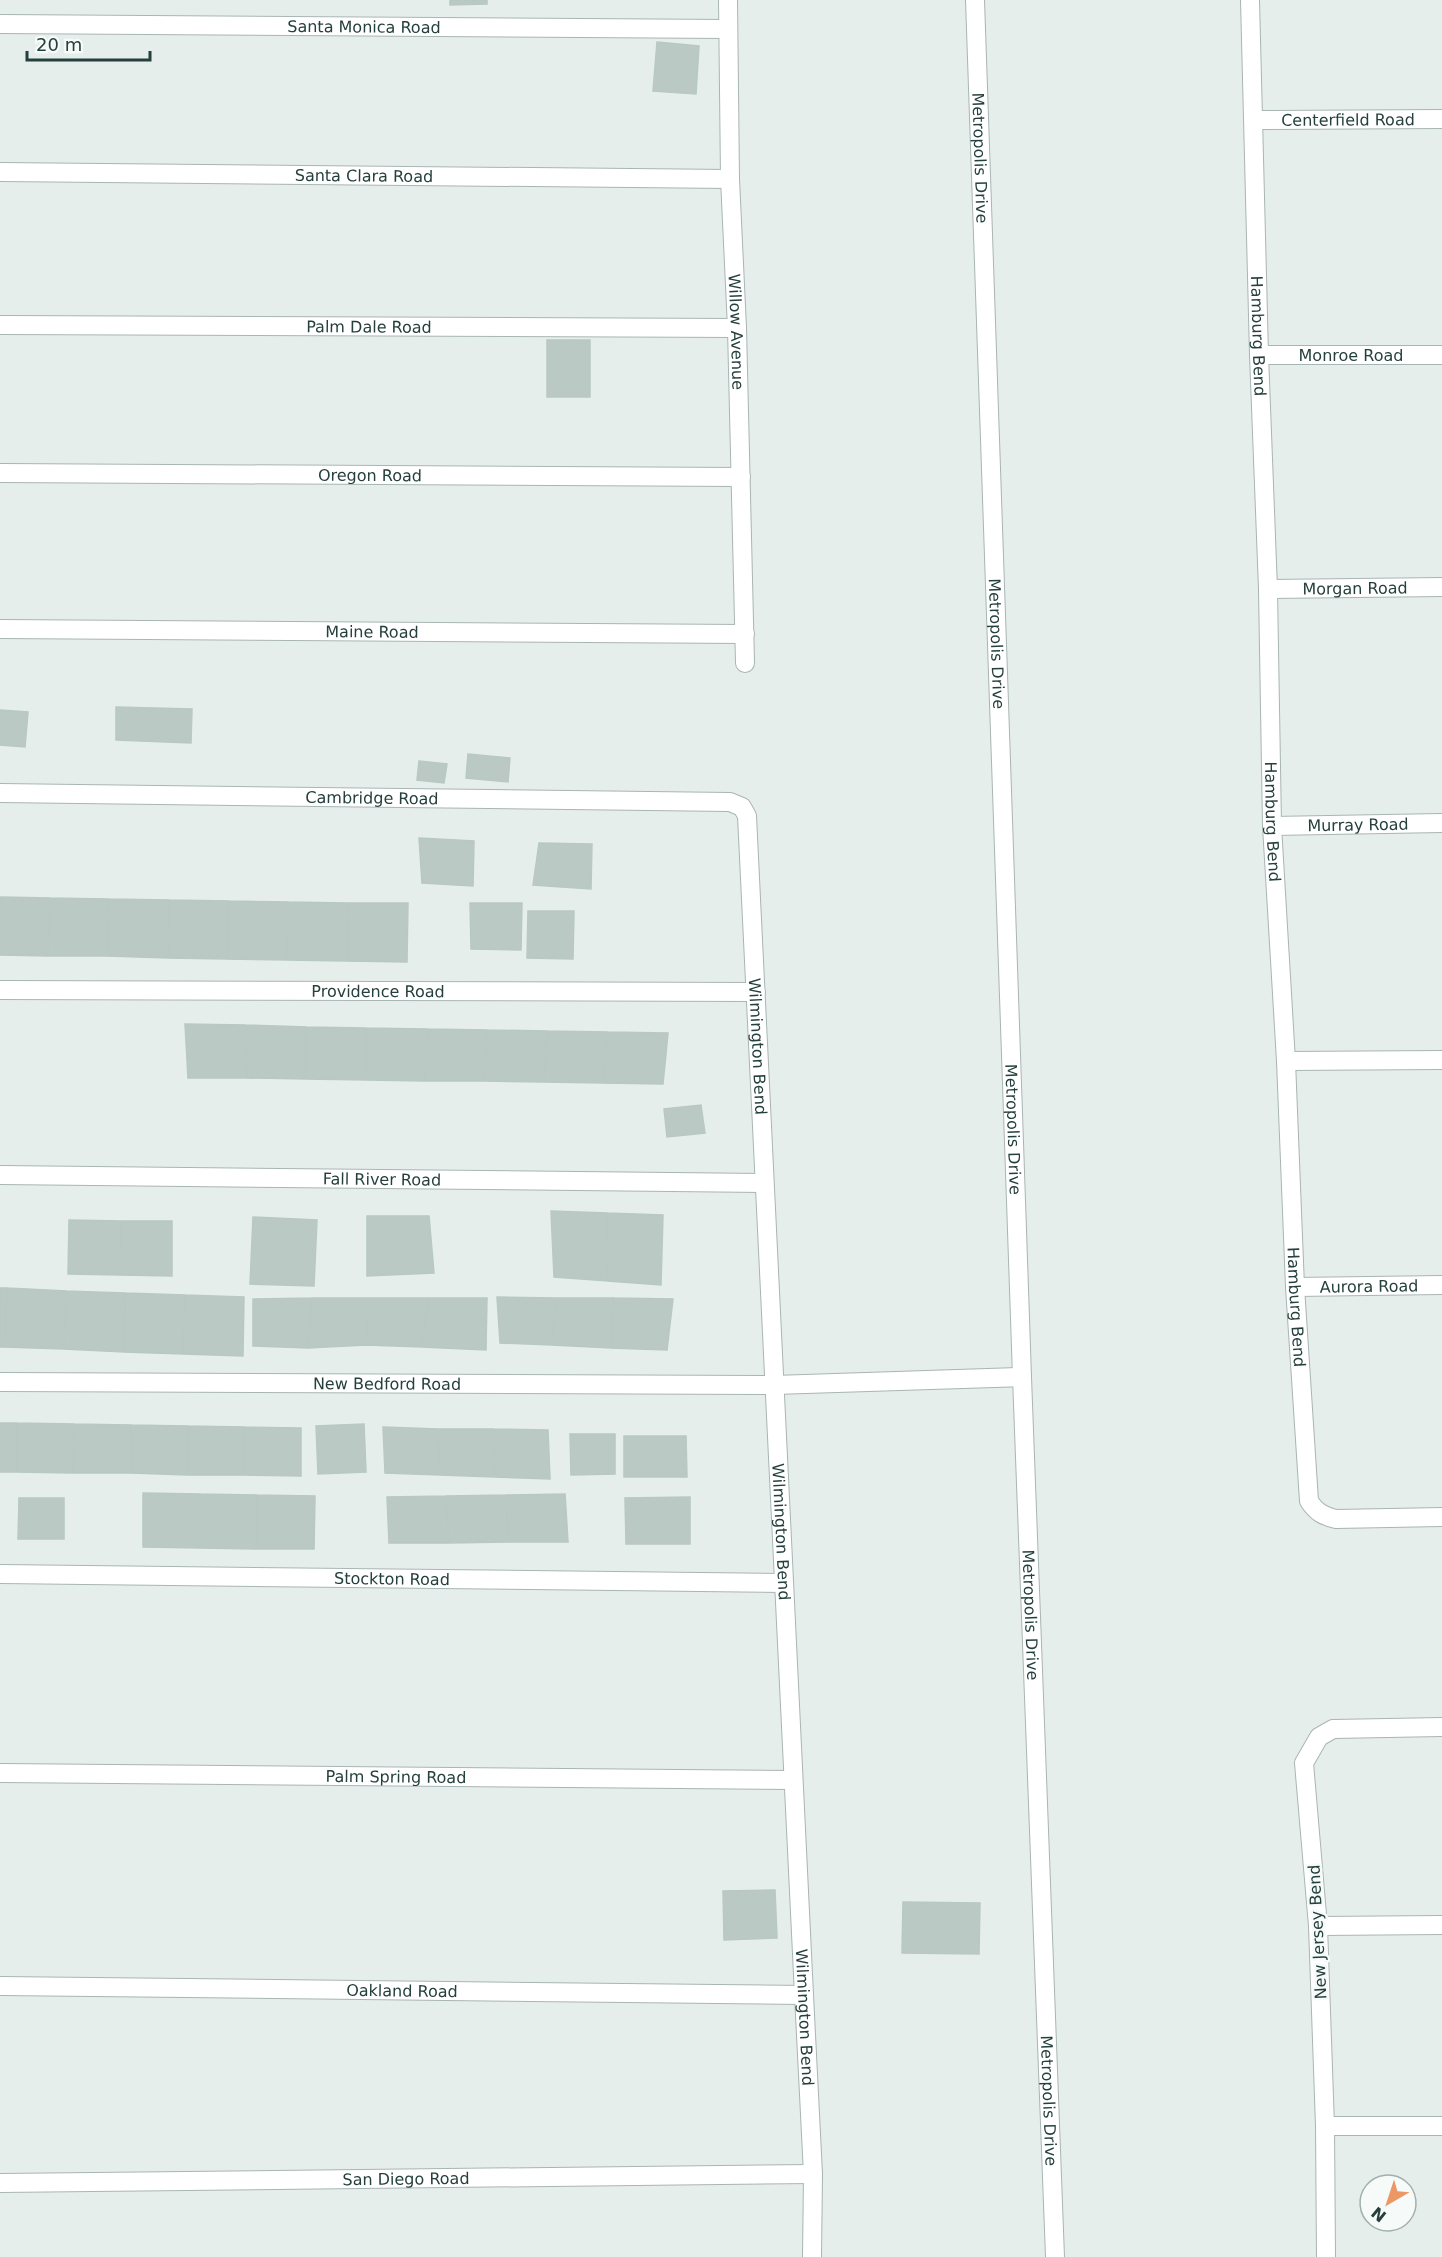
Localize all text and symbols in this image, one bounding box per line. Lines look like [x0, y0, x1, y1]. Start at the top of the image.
street label: Santa Monica Road [287, 17, 441, 37]
scale bar [27, 24, 150, 62]
text: 20 m [36, 34, 82, 55]
street label: Metropolis Drive [968, 92, 992, 224]
street label: Centerfield Road [1281, 110, 1415, 130]
street label: Santa Clara Road [295, 166, 433, 186]
street label: Willow Avenue [724, 273, 747, 390]
street label: Hamburg Bend [1247, 275, 1270, 396]
street label: Palm Dale Road [306, 317, 432, 337]
street label: Monroe Road [1299, 346, 1403, 365]
street label: Oregon Road [318, 466, 422, 485]
street label: Metropolis Drive [985, 578, 1008, 709]
street label: Morgan Road [1302, 578, 1408, 599]
street label: Maine Road [325, 622, 419, 642]
street label: Hamburg Bend [1261, 761, 1284, 882]
street label: Cambridge Road [305, 788, 439, 808]
street label: Murray Road [1307, 815, 1409, 835]
street label: Wilmington Bend [745, 977, 770, 1115]
street label: Providence Road [311, 982, 445, 1001]
street label: Metropolis Drive [1001, 1064, 1025, 1195]
street label: Fall River Road [323, 1169, 441, 1190]
street label: Hamburg Bend [1283, 1247, 1309, 1368]
street label: Aurora Road [1319, 1276, 1419, 1297]
street label: New Bedford Road [313, 1374, 461, 1394]
street label: Wilmington Bend [768, 1463, 794, 1601]
street label: Metropolis Drive [1018, 1549, 1042, 1681]
street label: Stockton Road [334, 1569, 450, 1589]
street label: Palm Spring Road [326, 1767, 466, 1787]
street label: New Jersey Bend [1304, 1864, 1331, 2000]
street label: Wilmington Bend [792, 1948, 818, 2086]
street label: Oakland Road [346, 1981, 458, 2001]
street label: Metropolis Drive [1037, 2035, 1061, 2166]
street label: San Diego Road [342, 2169, 470, 2189]
north arrow [1358, 2173, 1418, 2233]
text: N [1368, 2203, 1390, 2226]

